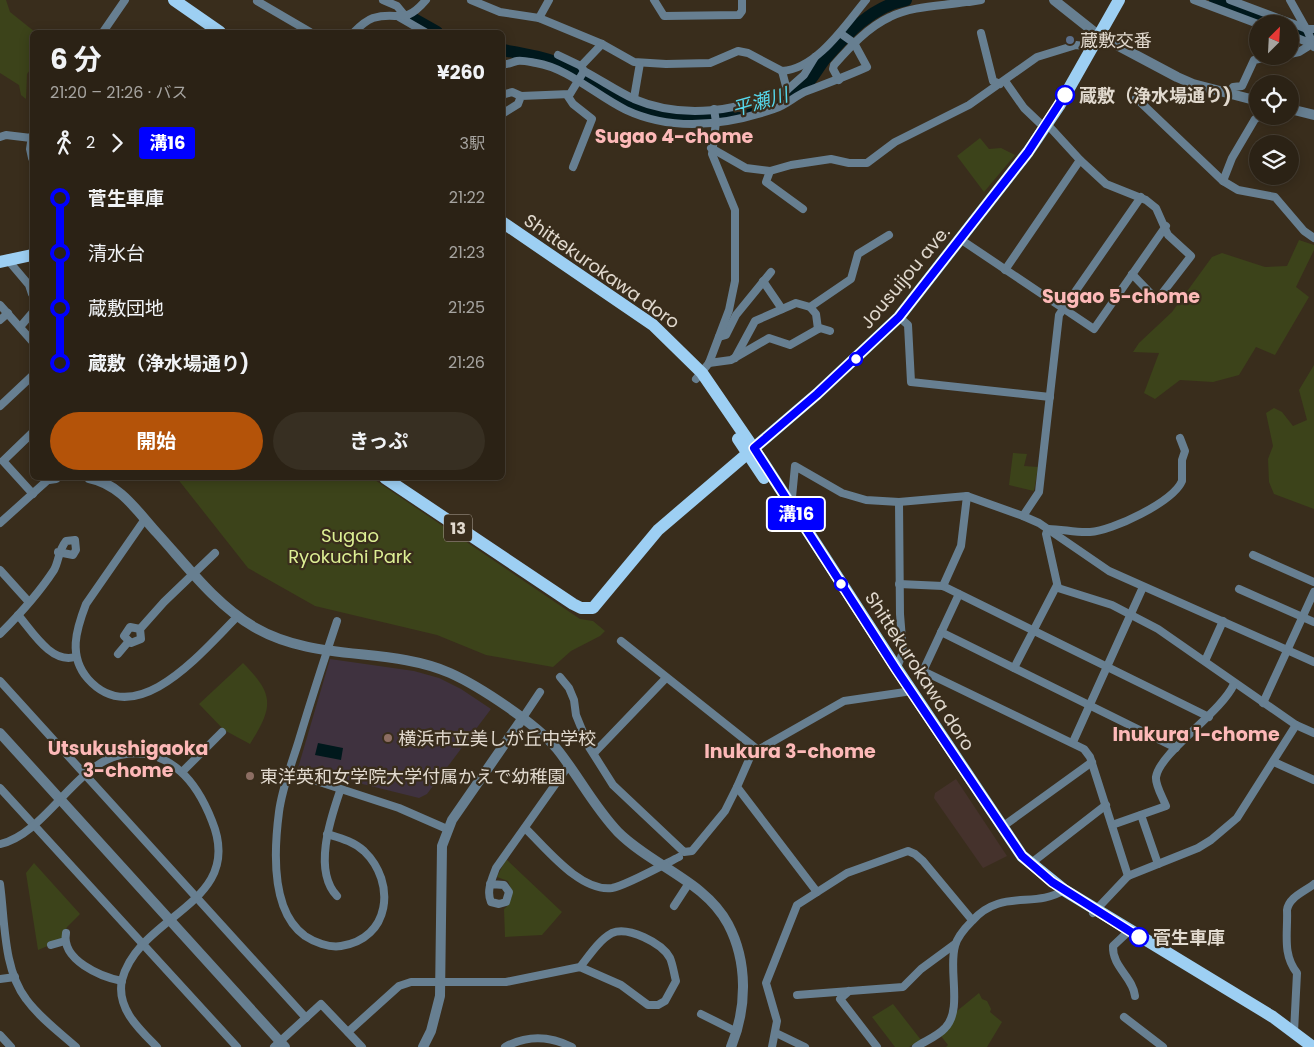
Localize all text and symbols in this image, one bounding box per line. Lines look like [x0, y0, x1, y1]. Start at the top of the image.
north arrow [1249, 15, 1299, 65]
map controls [1249, 15, 1299, 185]
place label: 蔵敷交番 [1080, 28, 1152, 53]
marker: 蔵敷交番 [1064, 34, 1076, 46]
text: 6 分 [50, 40, 102, 79]
text: ¥260 [437, 59, 485, 86]
button: locate [1249, 75, 1299, 125]
text: 21:20 – 21:26 · バス [50, 81, 187, 104]
water label: 平瀬川 [729, 81, 793, 123]
place label: 蔵敷（浄水場通り) [1079, 83, 1232, 108]
marker: 蔵敷（浄水場通り) [1055, 85, 1075, 105]
district label: Sugao 4-chome [595, 123, 754, 150]
icon: walk [50, 129, 78, 157]
icon: forward [103, 129, 131, 157]
text: 溝16 [149, 130, 185, 155]
text: 2 [86, 131, 95, 154]
text: 3駅 [460, 132, 485, 155]
button: layers [1249, 135, 1299, 185]
text: 菅生車庫 [88, 185, 164, 212]
text: 21:22 [449, 186, 485, 209]
street label: Shittekurokawa doro [519, 208, 685, 334]
street label: Jousuijou ave. [854, 220, 956, 334]
text: 清水台 [88, 240, 145, 267]
text: 21:23 [449, 241, 485, 264]
district label: Sugao 5-chome [1042, 283, 1200, 310]
text: 蔵敷団地 [88, 295, 164, 322]
text: 21:25 [448, 296, 485, 319]
text: 蔵敷（浄水場通り) [88, 350, 249, 377]
text: 21:26 [448, 351, 485, 374]
unlabelled marker [849, 352, 863, 366]
button: 開始 [50, 412, 263, 470]
button: きっぷ [273, 412, 485, 470]
line badge: 溝16 [767, 498, 825, 530]
text: 溝16 [778, 501, 814, 526]
road number: 13 [444, 514, 472, 542]
park label: Sugao Ryokuchi Park [288, 523, 413, 569]
unlabelled marker [834, 577, 848, 591]
street label: Shittekurokawa doro [859, 587, 981, 755]
district label: Inukura 1-chome [1112, 721, 1280, 748]
place label: 横浜市立美しが丘中学校 [398, 726, 596, 751]
marker: 横浜市立美しが丘中学校 [382, 732, 394, 744]
district label: Utsukushigaoka 3-chome [48, 735, 208, 784]
district label: Inukura 3-chome [704, 738, 876, 765]
place label: 東洋英和女学院大学付属かえで幼稚園 [260, 764, 565, 789]
marker: 東洋英和女学院大学付属かえで幼稚園 [244, 770, 256, 782]
place label: 菅生車庫 [1153, 925, 1225, 950]
marker: 菅生車庫 [1129, 927, 1149, 947]

